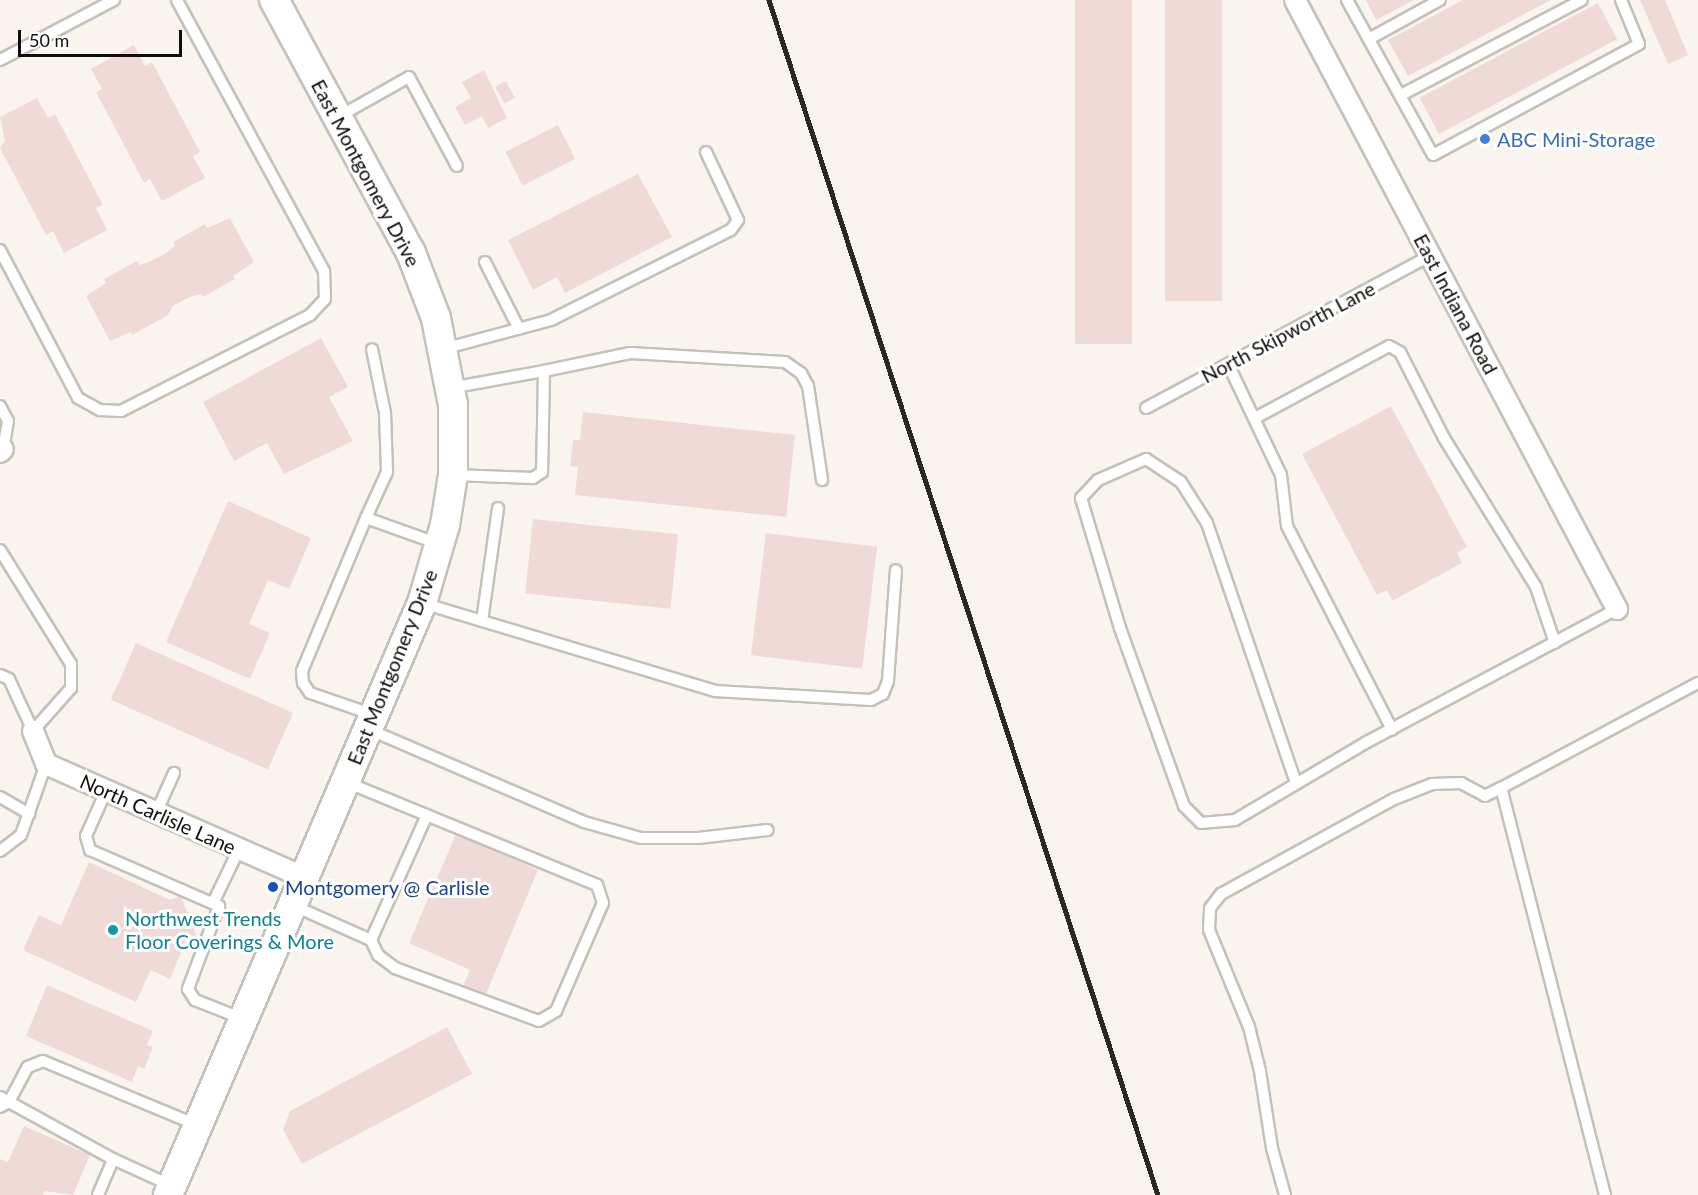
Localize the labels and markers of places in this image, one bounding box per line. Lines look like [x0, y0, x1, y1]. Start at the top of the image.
place label: ABC Mini-Storage [1497, 127, 1655, 151]
marker: ABC Mini-Storage [1478, 132, 1492, 146]
place label: Montgomery @ Carlisle [285, 875, 490, 899]
marker: Montgomery @ Carlisle [266, 880, 280, 894]
place label: Northwest Trends Floor Coverings & More [125, 906, 335, 953]
marker: Northwest Trends Floor Coverings & More [106, 923, 120, 937]

